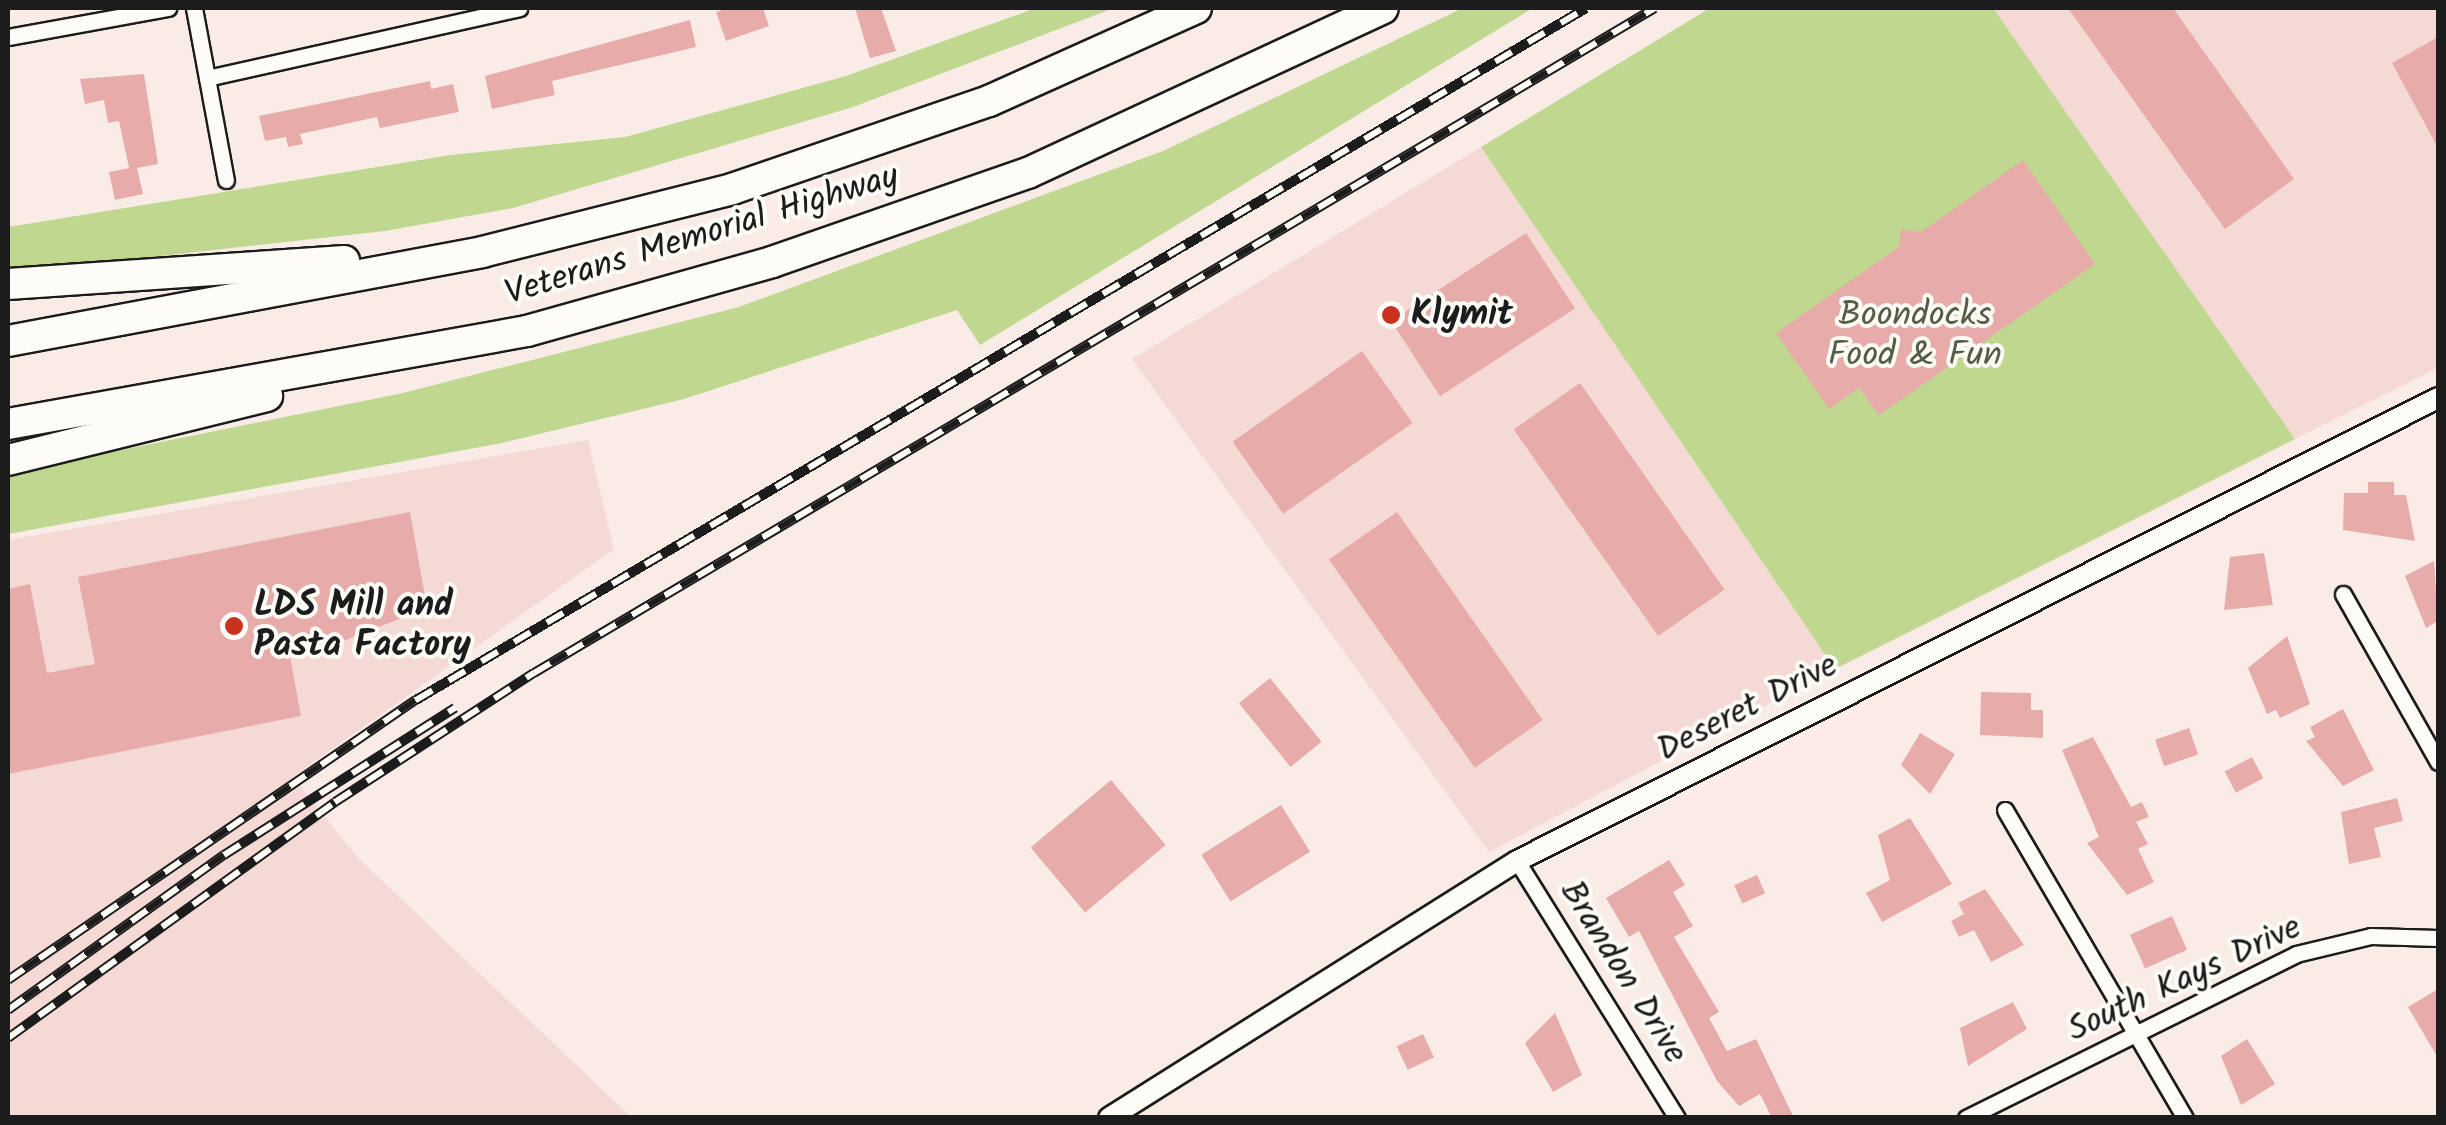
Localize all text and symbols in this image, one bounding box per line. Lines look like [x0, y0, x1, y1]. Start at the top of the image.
street label: Veterans Memorial Highway [500, 156, 904, 316]
place label: Klymit [1411, 294, 1513, 336]
park label: Boondocks Food & Fun [1828, 295, 2002, 377]
marker: Klymit [1380, 304, 1402, 326]
place label: LDS Mill and Pasta Factory [254, 585, 471, 667]
marker: LDS Mill and Pasta Factory [223, 615, 245, 637]
street label: Deseret Drive [1651, 646, 1845, 772]
street label: Brandon Drive [1549, 874, 1695, 1072]
street label: South Kays Drive [2061, 907, 2309, 1053]

